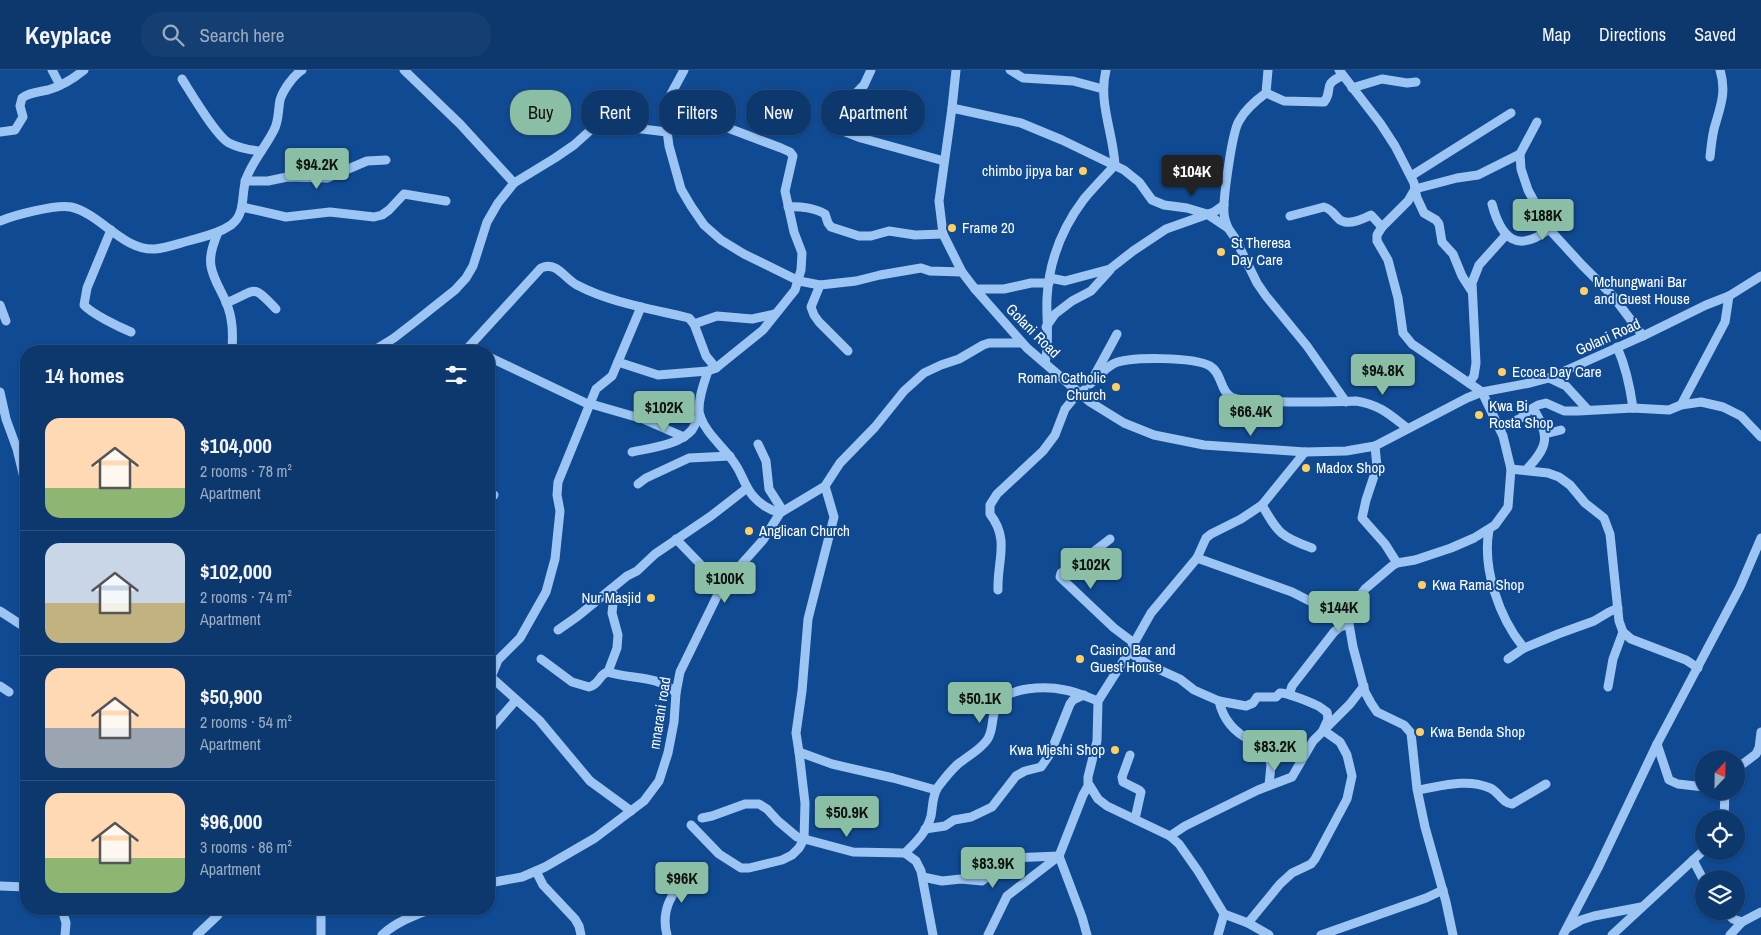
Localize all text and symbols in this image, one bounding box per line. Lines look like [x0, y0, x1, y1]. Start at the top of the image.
search box [141, 12, 491, 57]
text: Keyplace [25, 19, 111, 51]
icon: search [159, 21, 187, 49]
text: Search here [199, 22, 284, 48]
text: Map [1542, 22, 1571, 47]
text: Directions [1599, 22, 1666, 47]
text: Saved [1694, 22, 1736, 47]
chip: Buy [510, 90, 571, 135]
chip: Rent [581, 90, 649, 135]
chip: Filters [659, 90, 736, 135]
chip: New [746, 90, 811, 135]
chip: Apartment [821, 90, 925, 135]
pin: $94.2K [276, 148, 358, 190]
text: $94.2K [296, 153, 338, 175]
pin: $104K [1157, 154, 1227, 197]
place label: chimbo jipya bar [982, 160, 1073, 181]
text: $104K [1173, 160, 1211, 182]
marker: chimbo jipya bar [1077, 165, 1089, 177]
pin: $188K [1508, 198, 1578, 241]
text: $188K [1524, 204, 1562, 226]
place label: Frame 20 [962, 217, 1015, 238]
marker: Frame 20 [946, 222, 958, 234]
place label: St Theresa Day Care [1231, 232, 1291, 270]
marker: St Theresa Day Care [1215, 246, 1227, 258]
place label: Mchungwani Bar and Guest House [1594, 271, 1690, 309]
marker: Mchungwani Bar and Guest House [1578, 285, 1590, 297]
street label: Golani Road [1002, 299, 1065, 362]
street label: Golani Road [1572, 313, 1644, 360]
pin: $94.8K [1342, 354, 1424, 396]
text: $94.8K [1362, 359, 1404, 381]
text: 14 homes [45, 361, 124, 390]
icon: filters [442, 361, 470, 389]
place label: Ecoca Day Care [1512, 361, 1602, 382]
marker: Ecoca Day Care [1496, 366, 1508, 378]
place label: Roman Catholic Church [1018, 367, 1106, 405]
marker: Roman Catholic Church [1110, 381, 1122, 393]
pin: $102K [629, 390, 699, 433]
pin: $66.4K [1210, 394, 1292, 437]
place label: Kwa Bi Rosta Shop [1489, 395, 1553, 433]
text: $102K [645, 396, 683, 418]
text: $66.4K [1230, 400, 1272, 422]
marker: Kwa Bi Rosta Shop [1473, 409, 1485, 421]
text: $104,000 [200, 431, 272, 460]
icon: home [85, 438, 145, 498]
place label: Madox Shop [1316, 457, 1385, 478]
text: 2 rooms · 78 m² [200, 460, 292, 482]
marker: Madox Shop [1300, 462, 1312, 474]
text: Apartment [200, 482, 261, 504]
place label: Anglican Church [758, 520, 850, 541]
marker: Anglican Church [743, 525, 755, 537]
pin: $102K [1056, 548, 1126, 590]
text: $102K [1072, 553, 1110, 575]
text: $102,000 [200, 557, 272, 586]
pin: $100K [690, 562, 760, 604]
icon: home [85, 563, 145, 623]
text: $100K [706, 567, 744, 589]
place label: Kwa Rama Shop [1432, 574, 1524, 595]
marker: Kwa Rama Shop [1416, 579, 1428, 591]
text: 2 rooms · 74 m² [200, 586, 292, 608]
place label: Nur Masjid [582, 587, 641, 608]
pin: $144K [1304, 590, 1374, 633]
marker: Nur Masjid [645, 592, 657, 604]
text: $144K [1320, 596, 1358, 618]
text: Apartment [200, 608, 261, 630]
place label: Casino Bar and Guest House [1090, 639, 1175, 677]
marker: Casino Bar and Guest House [1074, 653, 1086, 665]
street label: mnarani road [643, 675, 676, 751]
text: $50,900 [200, 682, 262, 711]
pin: $50.1K [939, 682, 1021, 724]
text: $50.1K [959, 687, 1001, 709]
icon: home [85, 688, 145, 748]
text: 2 rooms · 54 m² [200, 711, 292, 733]
place label: Kwa Benda Shop [1430, 721, 1525, 742]
marker: Kwa Benda Shop [1414, 726, 1426, 738]
pin: $83.2K [1234, 730, 1316, 772]
text: Apartment [200, 733, 261, 755]
text: $83.2K [1254, 735, 1296, 757]
place label: Kwa Mjeshi Shop [1009, 739, 1105, 760]
marker: Kwa Mjeshi Shop [1109, 744, 1121, 756]
north arrow [1695, 750, 1745, 800]
map controls [1695, 750, 1745, 920]
pin: $50.9K [806, 796, 888, 838]
text: $50.9K [826, 801, 868, 823]
text: $96,000 [200, 807, 262, 836]
button: locate [1695, 810, 1745, 860]
icon: home [85, 813, 145, 873]
text: 3 rooms · 86 m² [200, 836, 292, 858]
pin: $83.9K [952, 846, 1034, 889]
text: $83.9K [972, 852, 1014, 874]
text: Apartment [200, 858, 261, 880]
pin: $96K [652, 862, 712, 904]
text: $96K [666, 867, 698, 889]
button: layers [1695, 870, 1745, 920]

